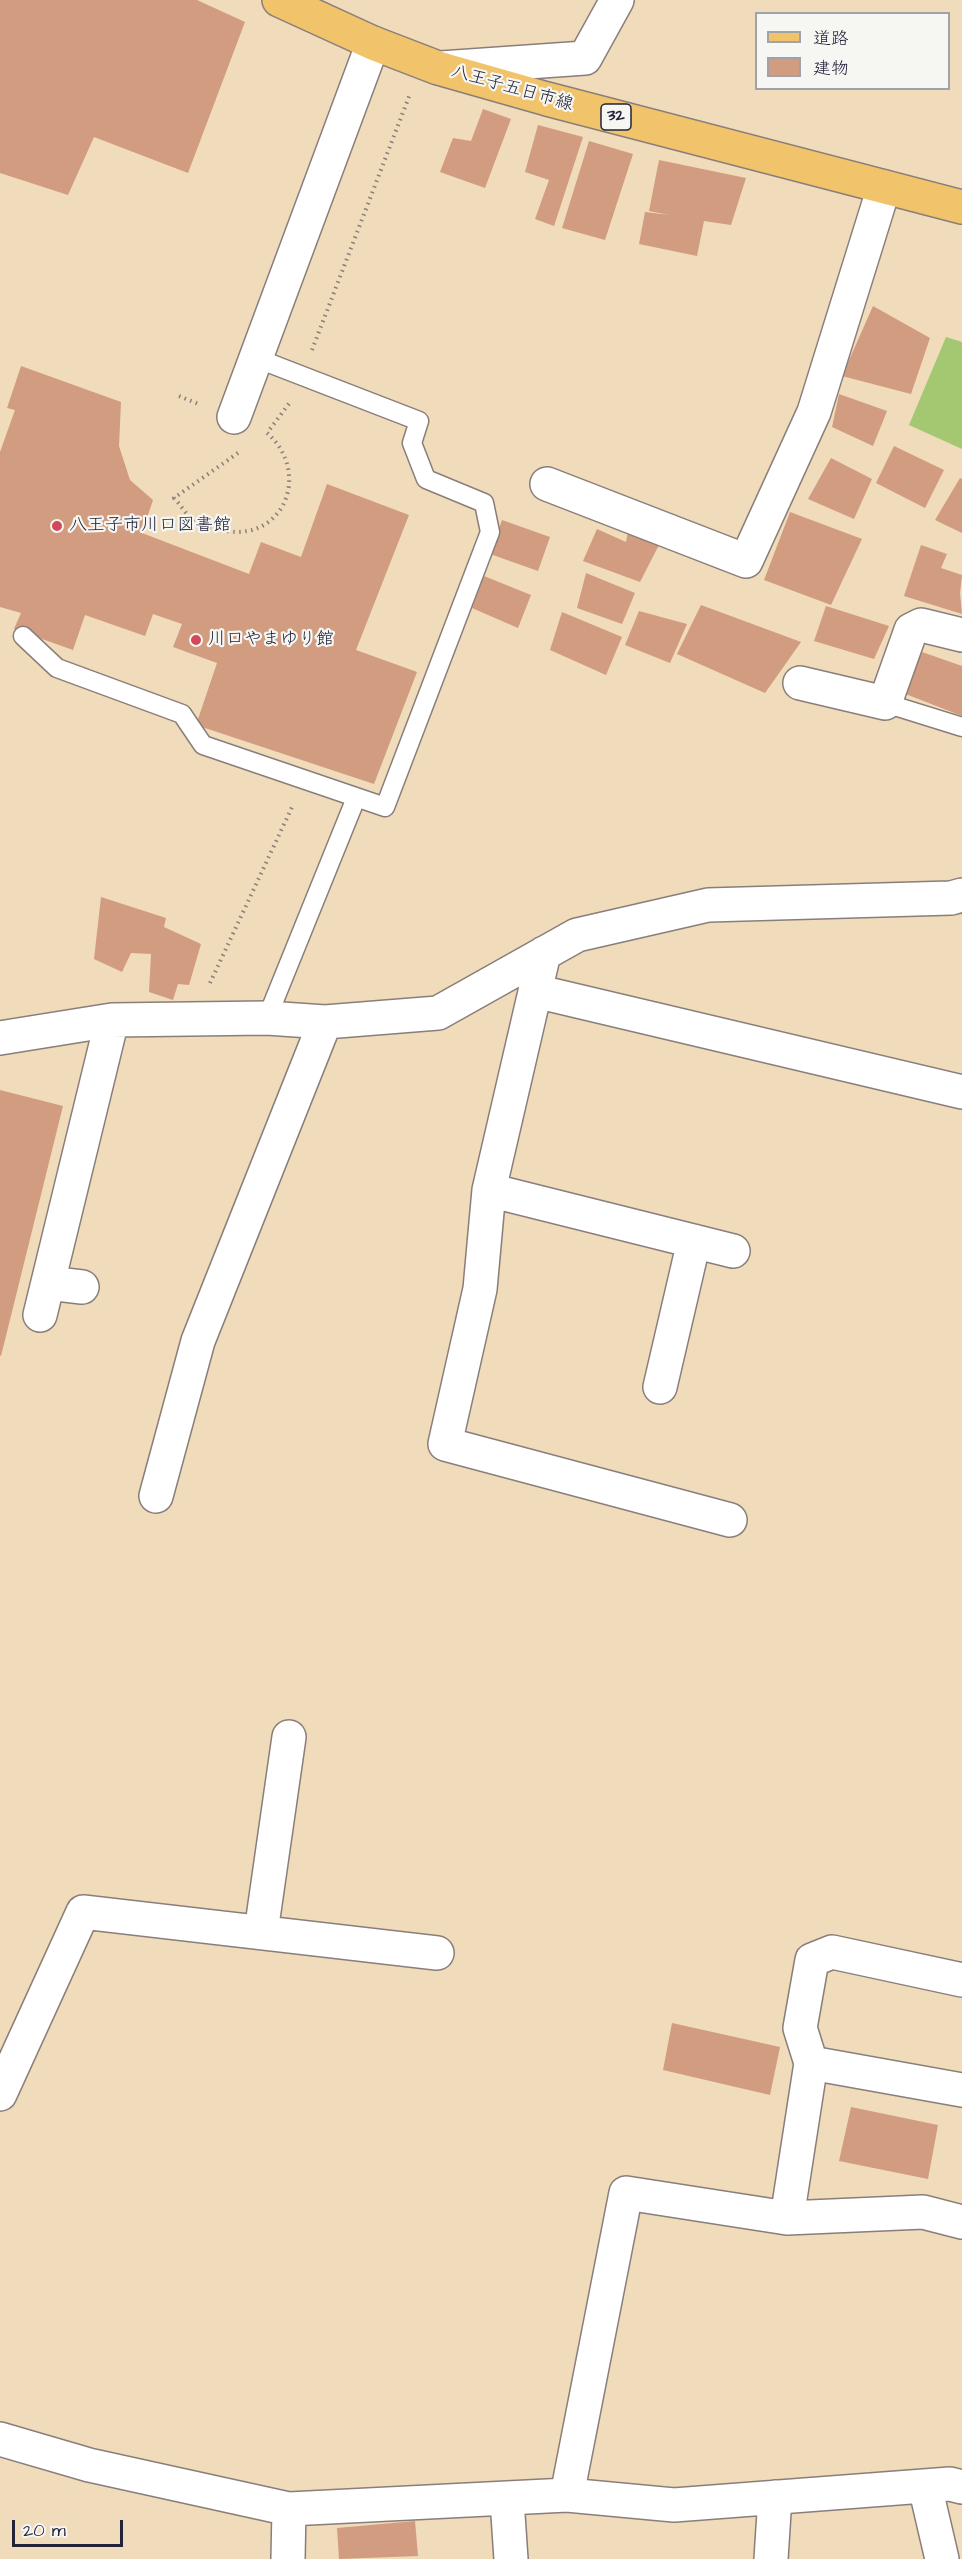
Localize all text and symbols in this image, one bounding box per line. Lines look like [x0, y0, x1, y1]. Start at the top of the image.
legend [755, 12, 950, 90]
text: 道路 [813, 26, 849, 51]
text: 建物 [813, 56, 849, 81]
street label: 八王子五日市線 [448, 61, 576, 117]
road number: 32 [601, 104, 631, 130]
place label: 八王子市川口図書館 [69, 515, 231, 537]
marker: 八王子市川口図書館 [50, 519, 64, 533]
place label: 川口やまゆり館 [208, 629, 334, 651]
marker: 川口やまゆり館 [189, 633, 203, 647]
scale bar [15, 2508, 126, 2546]
text: 20 m [23, 2518, 66, 2543]

